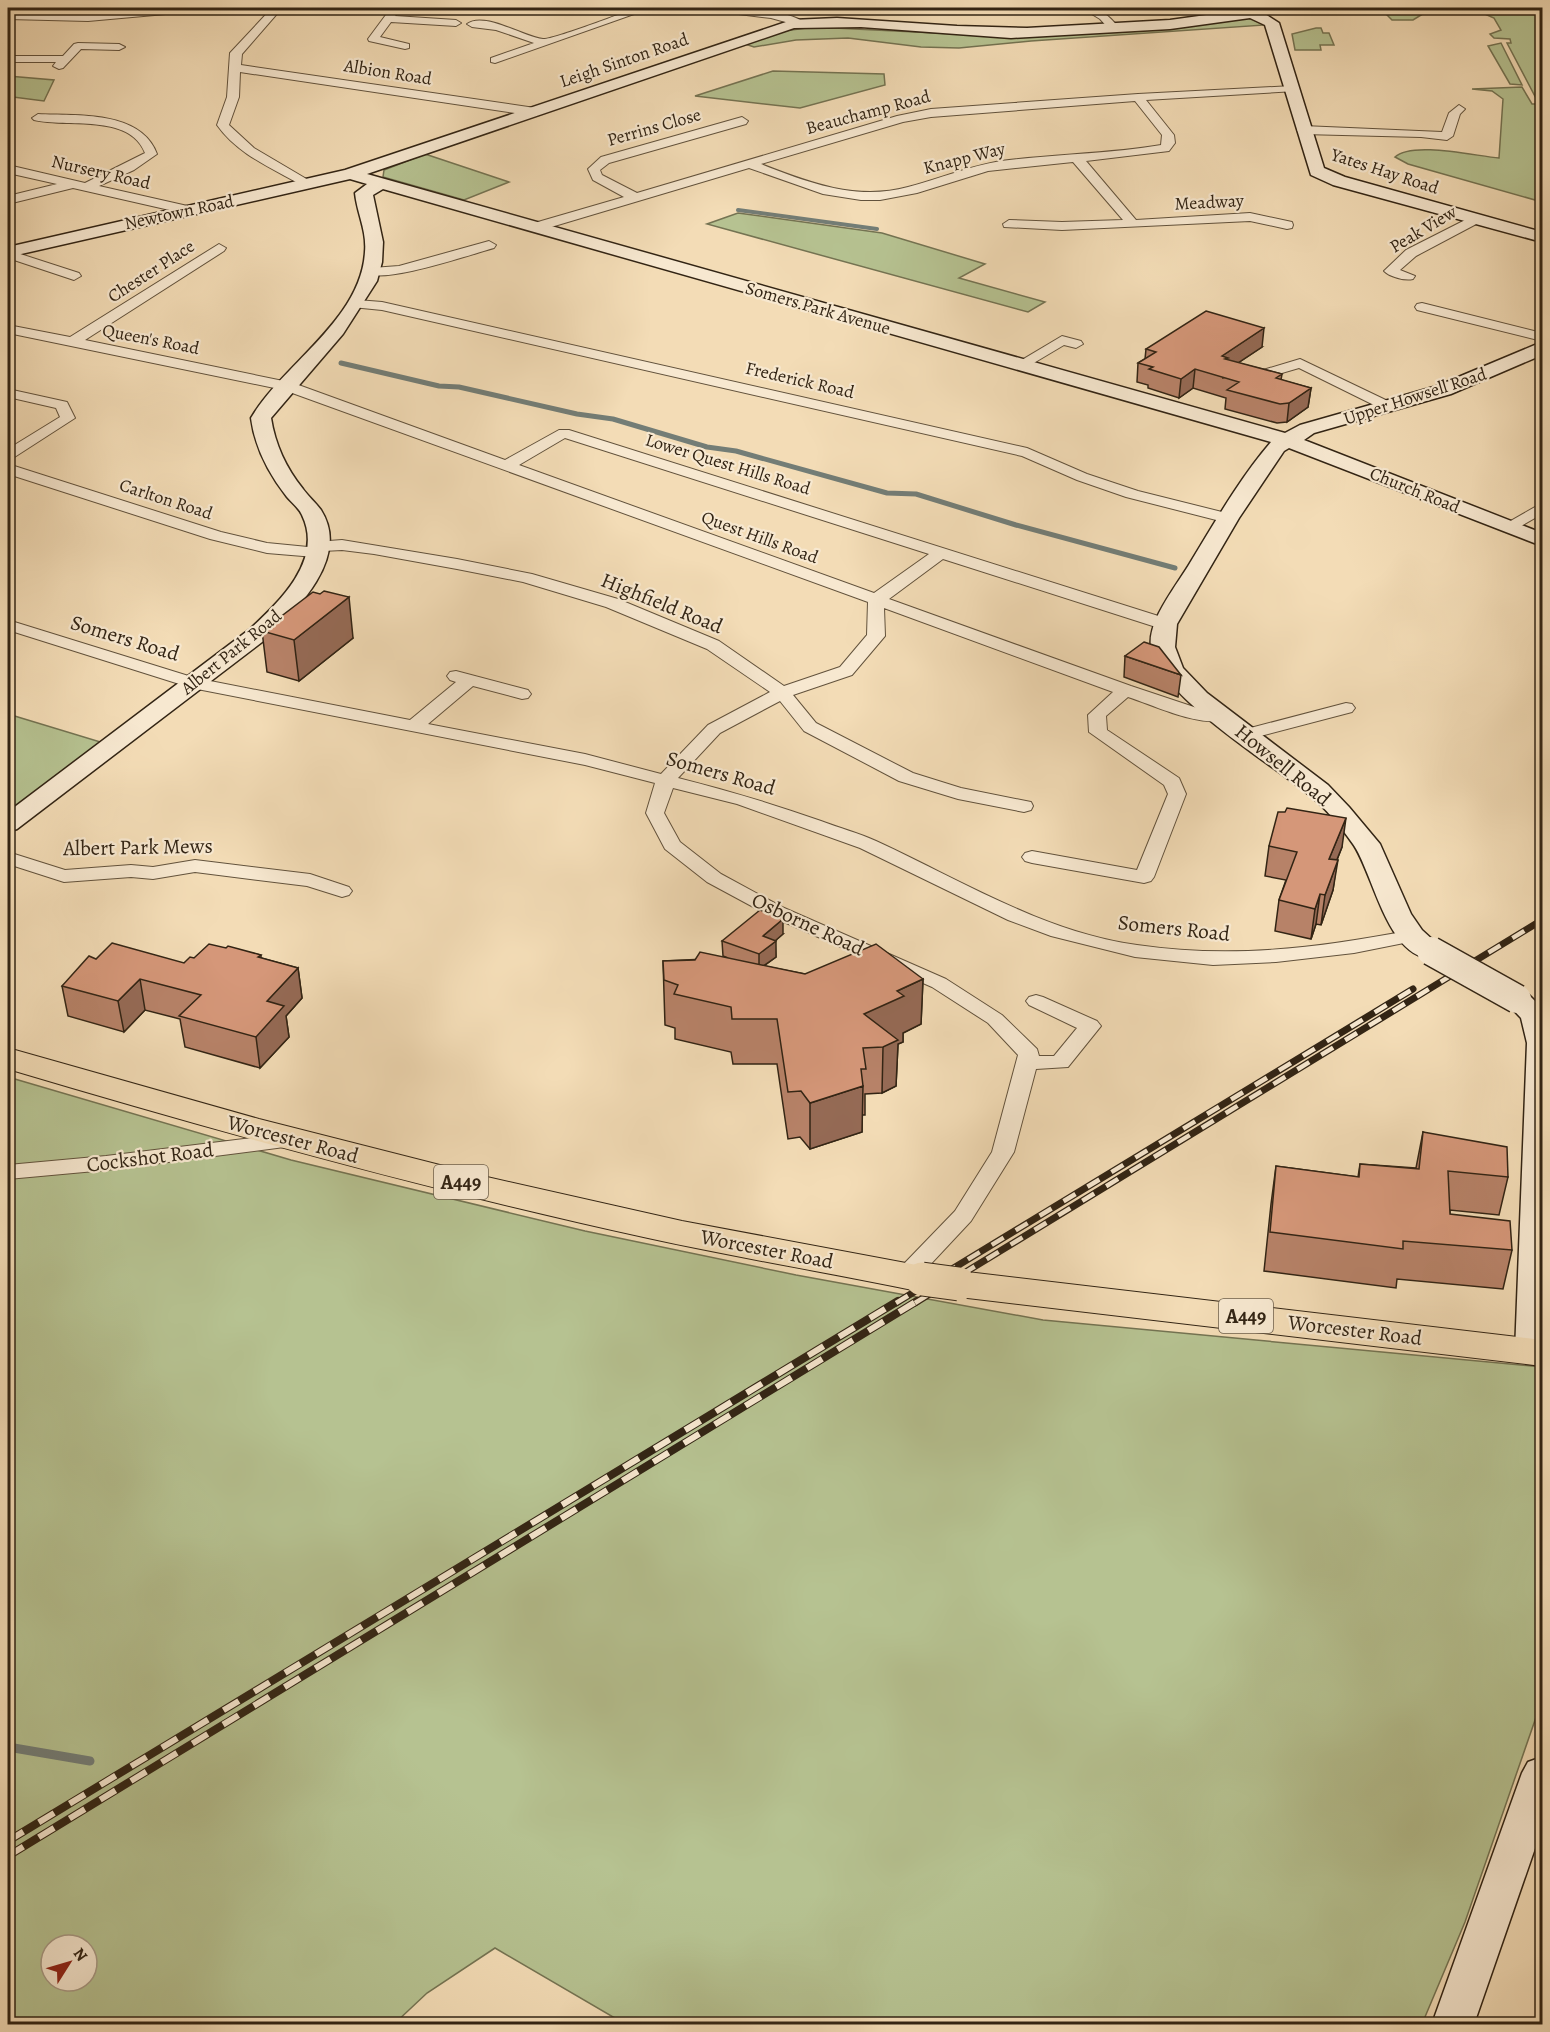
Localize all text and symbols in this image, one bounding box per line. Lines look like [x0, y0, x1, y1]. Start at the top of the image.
street label: Leigh Sinton Road [556, 27, 692, 93]
street label: Albion Road [341, 53, 434, 91]
street label: Beauchamp Road [803, 84, 933, 140]
street label: Perrins Close [604, 102, 704, 152]
street label: Knapp Way [921, 136, 1008, 180]
street label: Yates Hay Road [1327, 142, 1442, 200]
street label: Nursery Road [49, 149, 153, 195]
street label: Meadway [1174, 188, 1245, 216]
street label: Newtown Road [122, 189, 236, 235]
street label: Peak View [1385, 199, 1461, 258]
street label: Chester Place [103, 234, 199, 308]
street label: Somers Park Avenue [743, 276, 893, 340]
street label: Queen's Road [100, 318, 202, 360]
street label: Frederick Road [743, 356, 857, 404]
street label: Upper Howsell Road [1340, 361, 1490, 430]
street label: Lower Quest Hills Road [643, 427, 814, 501]
street label: Church Road [1366, 461, 1464, 519]
street label: Carlton Road [116, 473, 216, 525]
street label: Quest Hills Road [698, 505, 822, 569]
street label: Highfield Road [597, 566, 728, 640]
street label: Albert Park Road [175, 604, 287, 701]
street label: Somers Road [67, 608, 184, 668]
street label: Howsell Road [1229, 718, 1338, 813]
street label: Somers Road [663, 744, 780, 802]
street label: Albert Park Mews [62, 832, 213, 862]
street label: Osborne Road [747, 886, 869, 963]
street label: Somers Road [1117, 908, 1232, 948]
street label: Worcester Road [223, 1108, 363, 1170]
street label: Cockshot Road [85, 1135, 216, 1179]
road number: A449 [434, 1165, 488, 1199]
street label: Worcester Road [697, 1222, 837, 1276]
road number: A449 [1219, 1299, 1273, 1333]
street label: Worcester Road [1285, 1308, 1424, 1352]
north arrow [39, 1933, 99, 1993]
text: N [68, 1943, 93, 1966]

